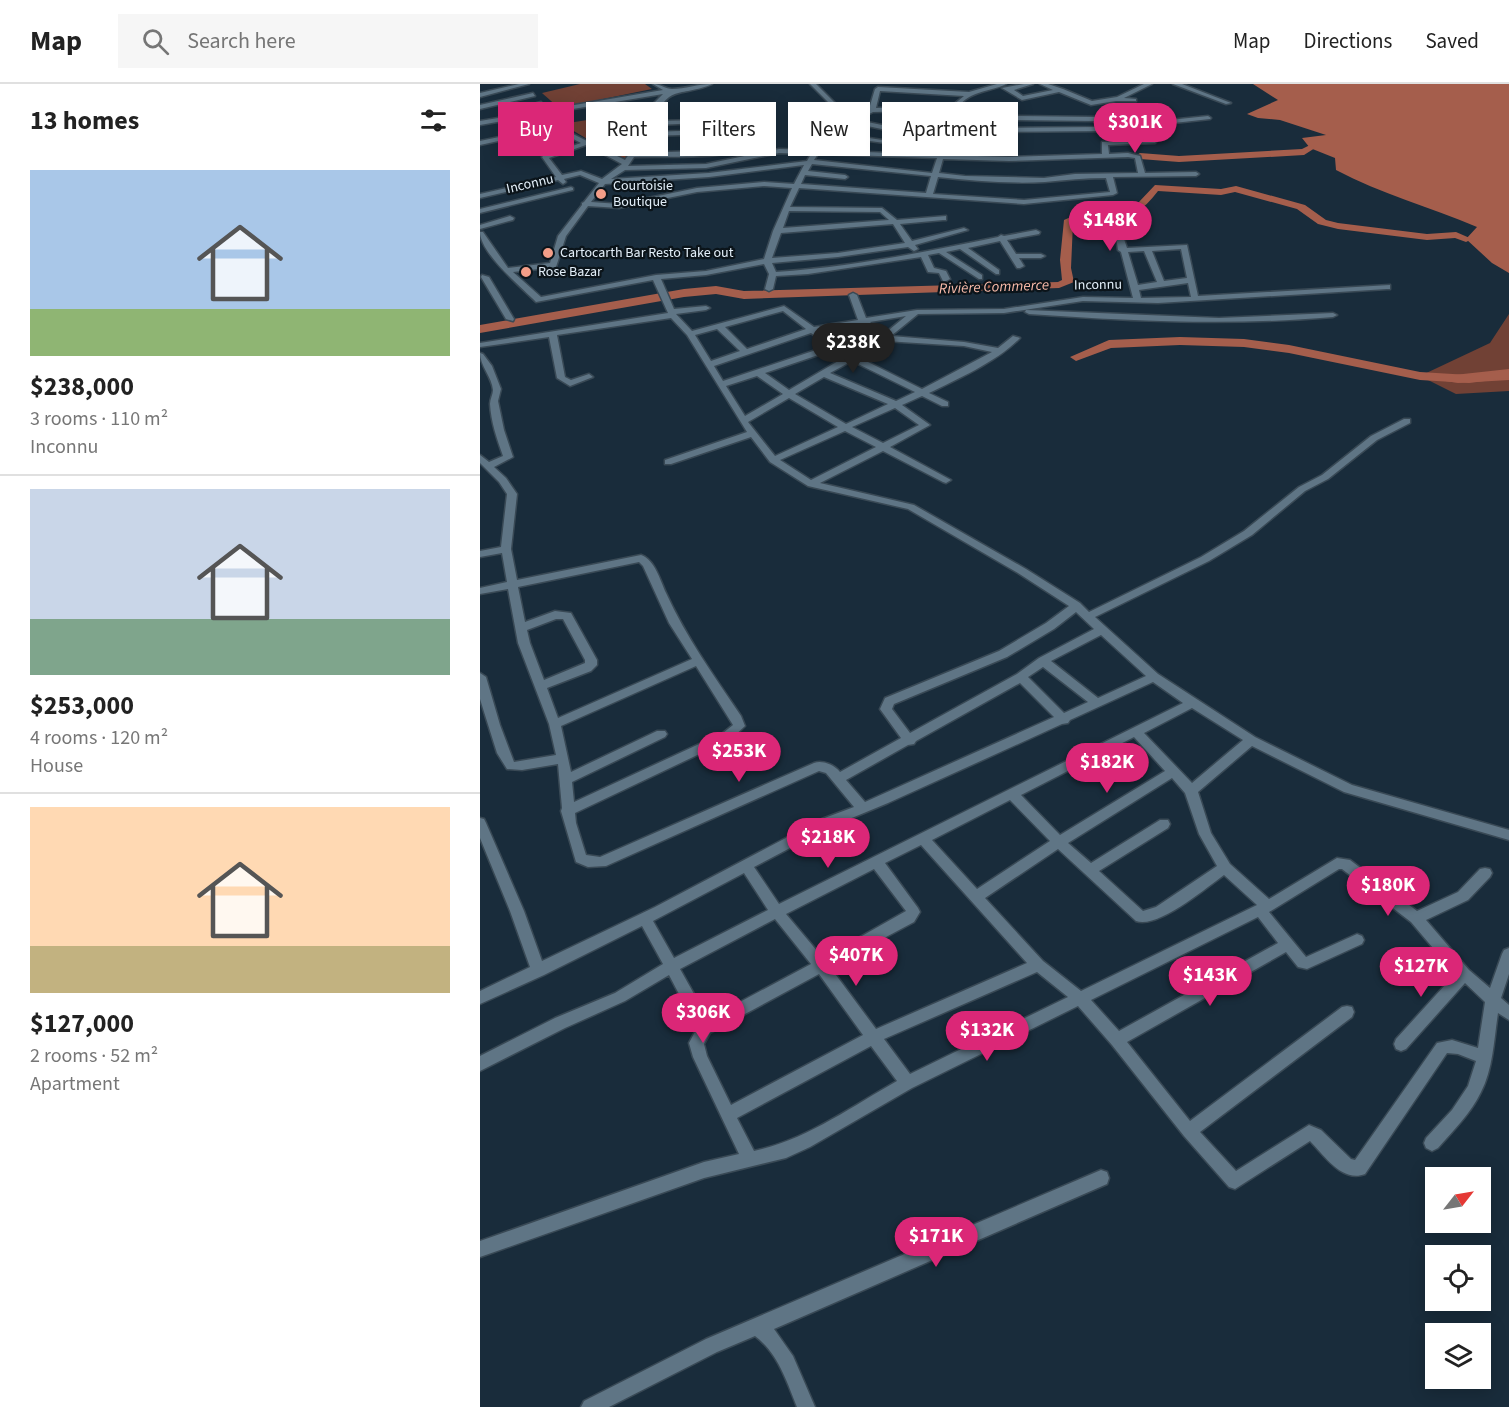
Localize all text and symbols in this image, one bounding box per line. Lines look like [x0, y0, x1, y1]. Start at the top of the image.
search box [118, 14, 538, 68]
text: Map [30, 21, 82, 61]
icon: search [139, 25, 172, 58]
text: Search here [187, 25, 296, 57]
text: Map [1233, 26, 1271, 56]
text: Directions [1304, 26, 1392, 56]
text: Saved [1425, 26, 1479, 56]
text: 13 homes [30, 102, 139, 139]
chip: Buy [498, 102, 574, 156]
chip: Rent [586, 102, 668, 156]
chip: Filters [680, 102, 776, 156]
chip: New [788, 102, 870, 156]
chip: Apartment [882, 102, 1018, 156]
pin: $301K [1093, 103, 1177, 154]
icon: filters [417, 104, 450, 137]
text: $301K [1108, 108, 1162, 136]
street label: Inconnu [504, 169, 556, 199]
place label: Courtoisie Boutique [613, 176, 673, 212]
marker: Courtoisie Boutique [594, 187, 608, 201]
pin: $148K [1068, 201, 1152, 252]
text: $148K [1083, 206, 1137, 234]
icon: home [186, 209, 294, 317]
place label: Cartocarth Bar Resto Take out [560, 243, 734, 263]
marker: Cartocarth Bar Resto Take out [541, 246, 555, 260]
place label: Rose Bazar [538, 262, 602, 282]
marker: Rose Bazar [519, 265, 533, 279]
water label: Rivière Commerce [939, 275, 1049, 299]
street label: Inconnu [1074, 275, 1122, 295]
pin: $238K [811, 323, 895, 374]
text: $238K [826, 328, 880, 356]
text: $238,000 [30, 368, 134, 405]
text: 3 rooms · 110 m² [30, 405, 168, 433]
text: Inconnu [30, 433, 99, 461]
icon: home [186, 528, 294, 636]
text: $253,000 [30, 687, 134, 724]
text: 4 rooms · 120 m² [30, 724, 168, 752]
pin: $253K [697, 732, 781, 783]
text: $253K [712, 737, 766, 765]
pin: $182K [1065, 743, 1149, 794]
text: $182K [1080, 748, 1134, 776]
text: House [30, 752, 83, 780]
pin: $218K [786, 818, 870, 869]
text: $218K [801, 823, 855, 851]
icon: home [186, 846, 294, 954]
pin: $180K [1346, 866, 1430, 917]
text: $180K [1361, 871, 1415, 899]
pin: $407K [814, 936, 898, 987]
text: $407K [829, 941, 883, 969]
pin: $127K [1379, 947, 1463, 998]
text: $127K [1394, 952, 1448, 980]
pin: $143K [1168, 956, 1252, 1007]
text: $143K [1183, 961, 1237, 989]
pin: $306K [661, 993, 745, 1044]
text: $306K [676, 998, 730, 1026]
text: $127,000 [30, 1005, 134, 1042]
pin: $132K [945, 1011, 1029, 1062]
text: $132K [960, 1016, 1014, 1044]
text: 2 rooms · 52 m² [30, 1042, 158, 1070]
text: Apartment [30, 1070, 120, 1098]
north arrow [1425, 1167, 1491, 1233]
map controls [1425, 1167, 1491, 1389]
pin: $171K [894, 1217, 978, 1268]
text: $171K [909, 1222, 963, 1250]
button: locate [1425, 1245, 1491, 1311]
button: layers [1425, 1323, 1491, 1389]

